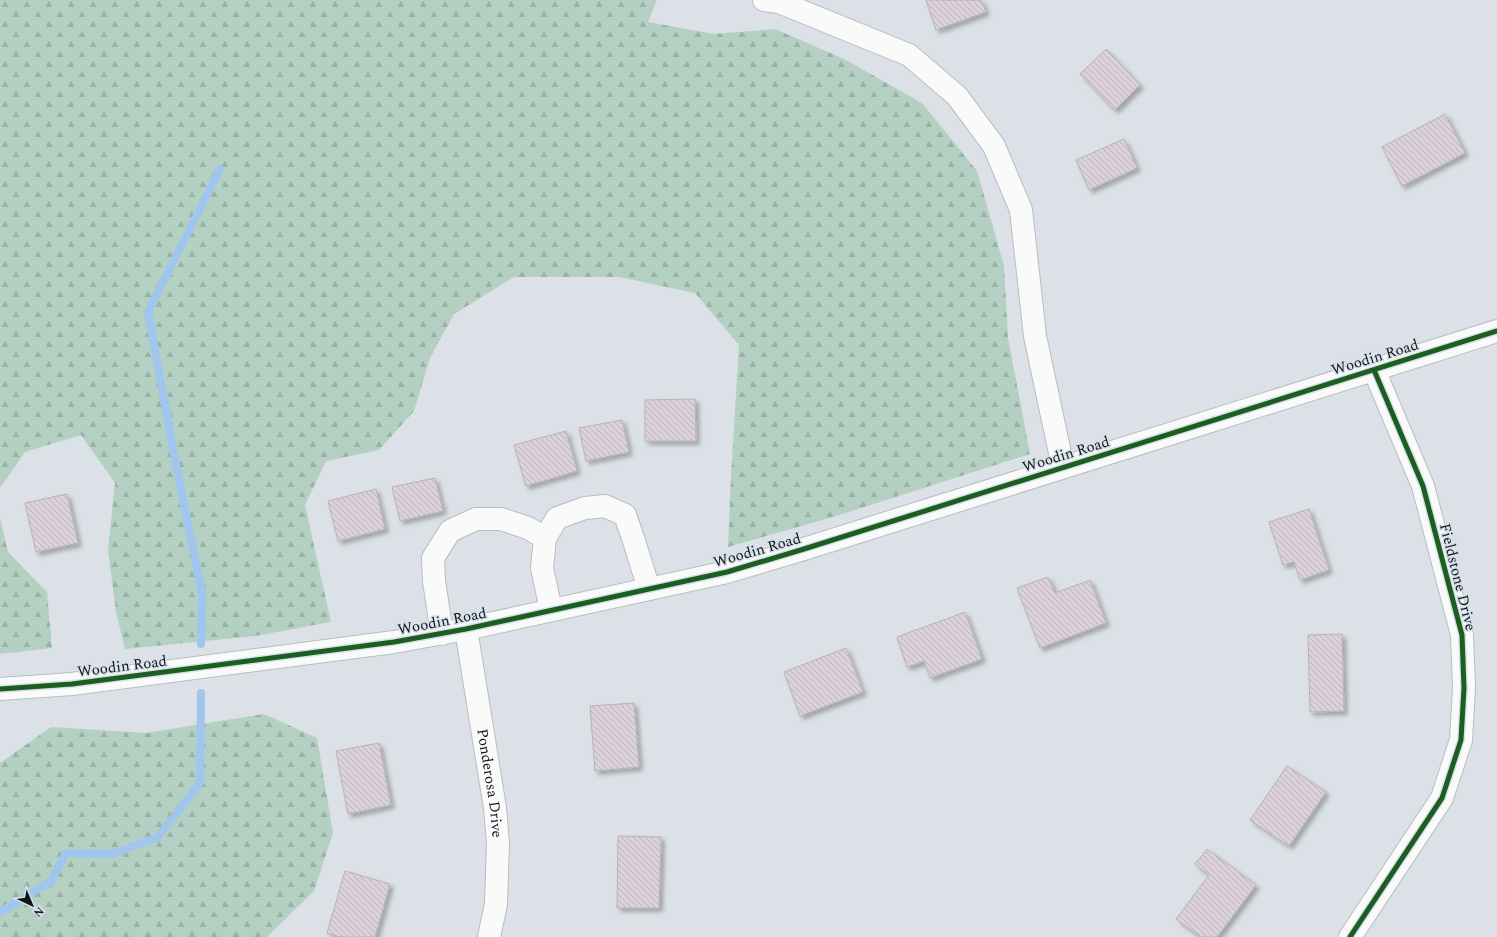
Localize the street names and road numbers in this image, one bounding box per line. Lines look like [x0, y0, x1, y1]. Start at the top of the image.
street label: Woodin Road [1329, 333, 1422, 382]
street label: Woodin Road [1020, 430, 1113, 479]
street label: Fieldstone Drive [1433, 521, 1482, 633]
street label: Woodin Road [711, 527, 804, 574]
street label: Woodin Road [396, 602, 489, 641]
street label: Woodin Road [76, 650, 168, 683]
street label: Ponderosa Drive [470, 727, 509, 839]

